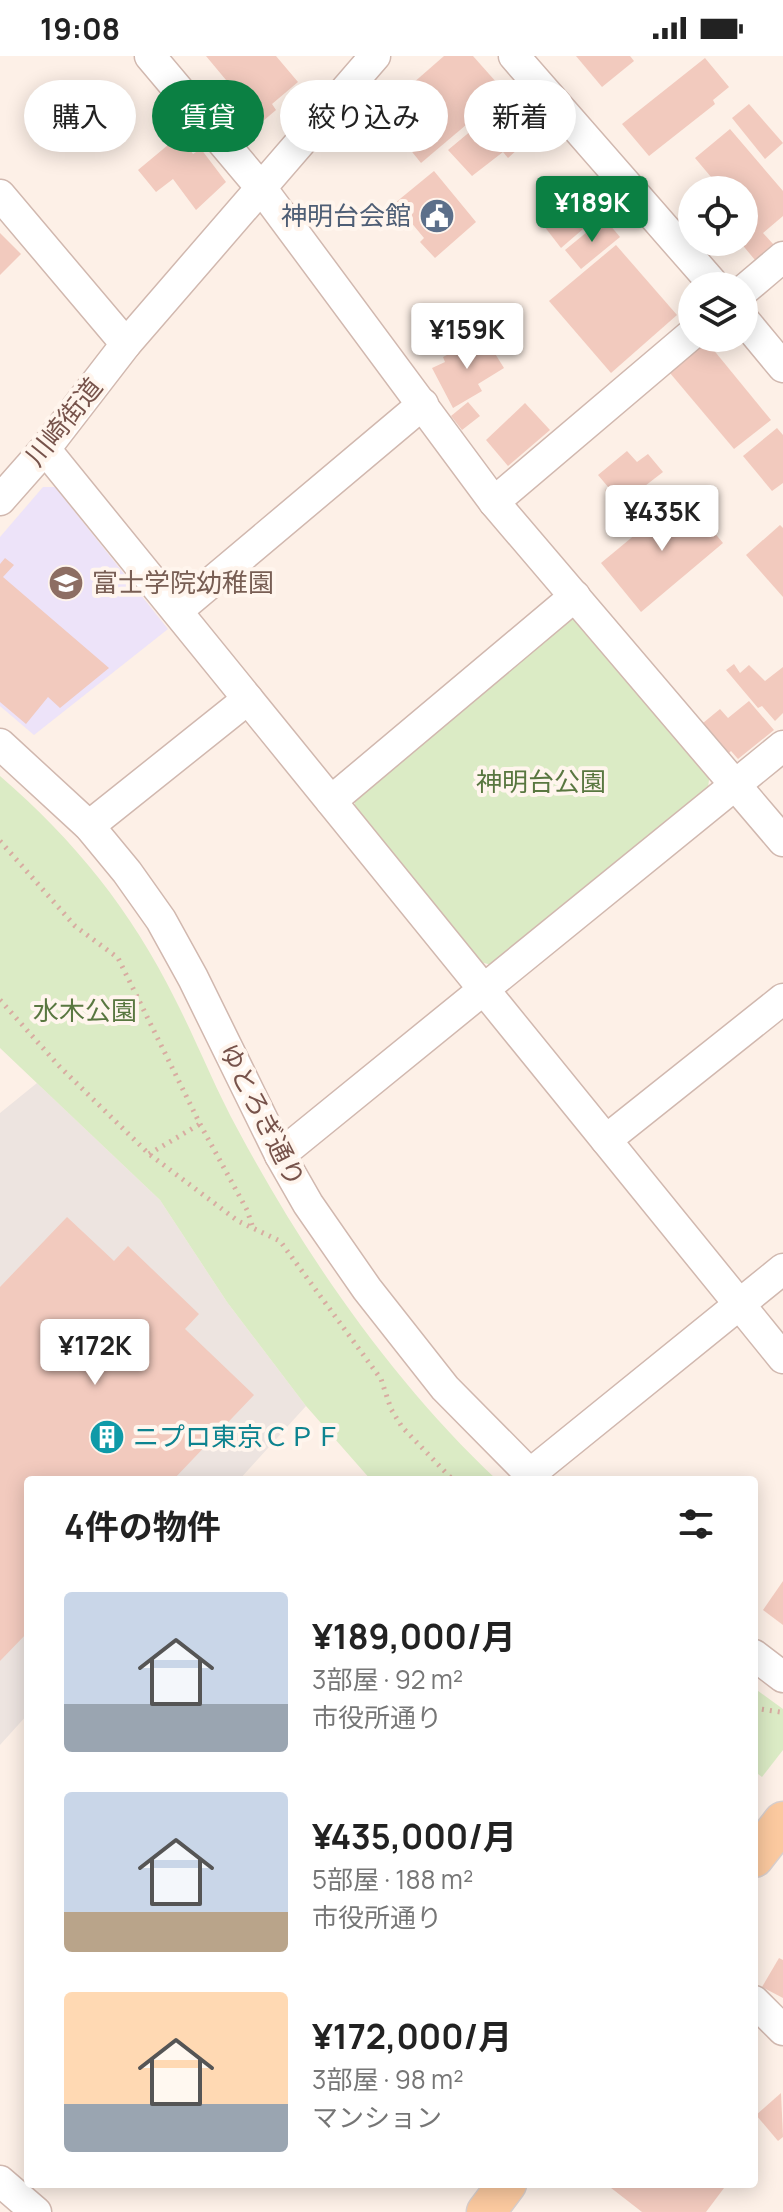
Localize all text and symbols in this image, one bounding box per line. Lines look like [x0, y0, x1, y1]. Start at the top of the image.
text: 19:08 [40, 8, 120, 49]
chip: 購入 [24, 80, 136, 152]
chip: 賃貸 [152, 80, 264, 152]
chip: 絞り込み [280, 80, 448, 152]
chip: 新着 [464, 80, 576, 152]
pin: ¥189K [536, 176, 648, 244]
map controls [678, 176, 758, 352]
button: locate [678, 176, 758, 256]
text: ¥189K [554, 184, 630, 220]
place label: 神明台会館 [281, 197, 411, 233]
public building icon: 神明台会館 [418, 197, 456, 235]
button: layers [678, 272, 758, 352]
pin: ¥159K [411, 303, 523, 371]
text: ¥159K [429, 311, 505, 347]
street label: 川崎街道 [17, 370, 110, 473]
pin: ¥435K [606, 485, 718, 553]
text: ¥435K [623, 493, 701, 529]
school or university icon: 富士学院幼稚園 [47, 564, 85, 602]
place label: 富士学院幼稚園 [92, 564, 274, 600]
park label: 神明台公園 [476, 763, 606, 799]
park label: 水木公園 [33, 992, 137, 1028]
street label: ゆとろぎ通り [211, 1037, 314, 1192]
pin: ¥172K [39, 1319, 151, 1387]
text: ¥172K [58, 1327, 132, 1363]
building icon: ニプロ東京ＣＰＦ [88, 1418, 126, 1456]
place label: ニプロ東京ＣＰＦ [133, 1418, 341, 1454]
icon: filters [674, 1502, 718, 1546]
text: 4件の物件 [64, 1503, 221, 1549]
text: ¥189,000/月 [312, 1613, 516, 1659]
icon: home [128, 1624, 224, 1720]
text: 3部屋 · 92 m² [312, 1661, 463, 1697]
text: 市役所通り [312, 1699, 442, 1735]
text: ¥435,000/月 [312, 1813, 517, 1859]
icon: home [128, 1824, 224, 1920]
text: 5部屋 · 188 m² [312, 1861, 473, 1897]
text: 市役所通り [312, 1899, 442, 1935]
text: ¥172,000/月 [312, 2013, 512, 2059]
icon: home [128, 2024, 224, 2120]
text: 3部屋 · 98 m² [312, 2061, 464, 2097]
text: マンション [312, 2099, 442, 2135]

